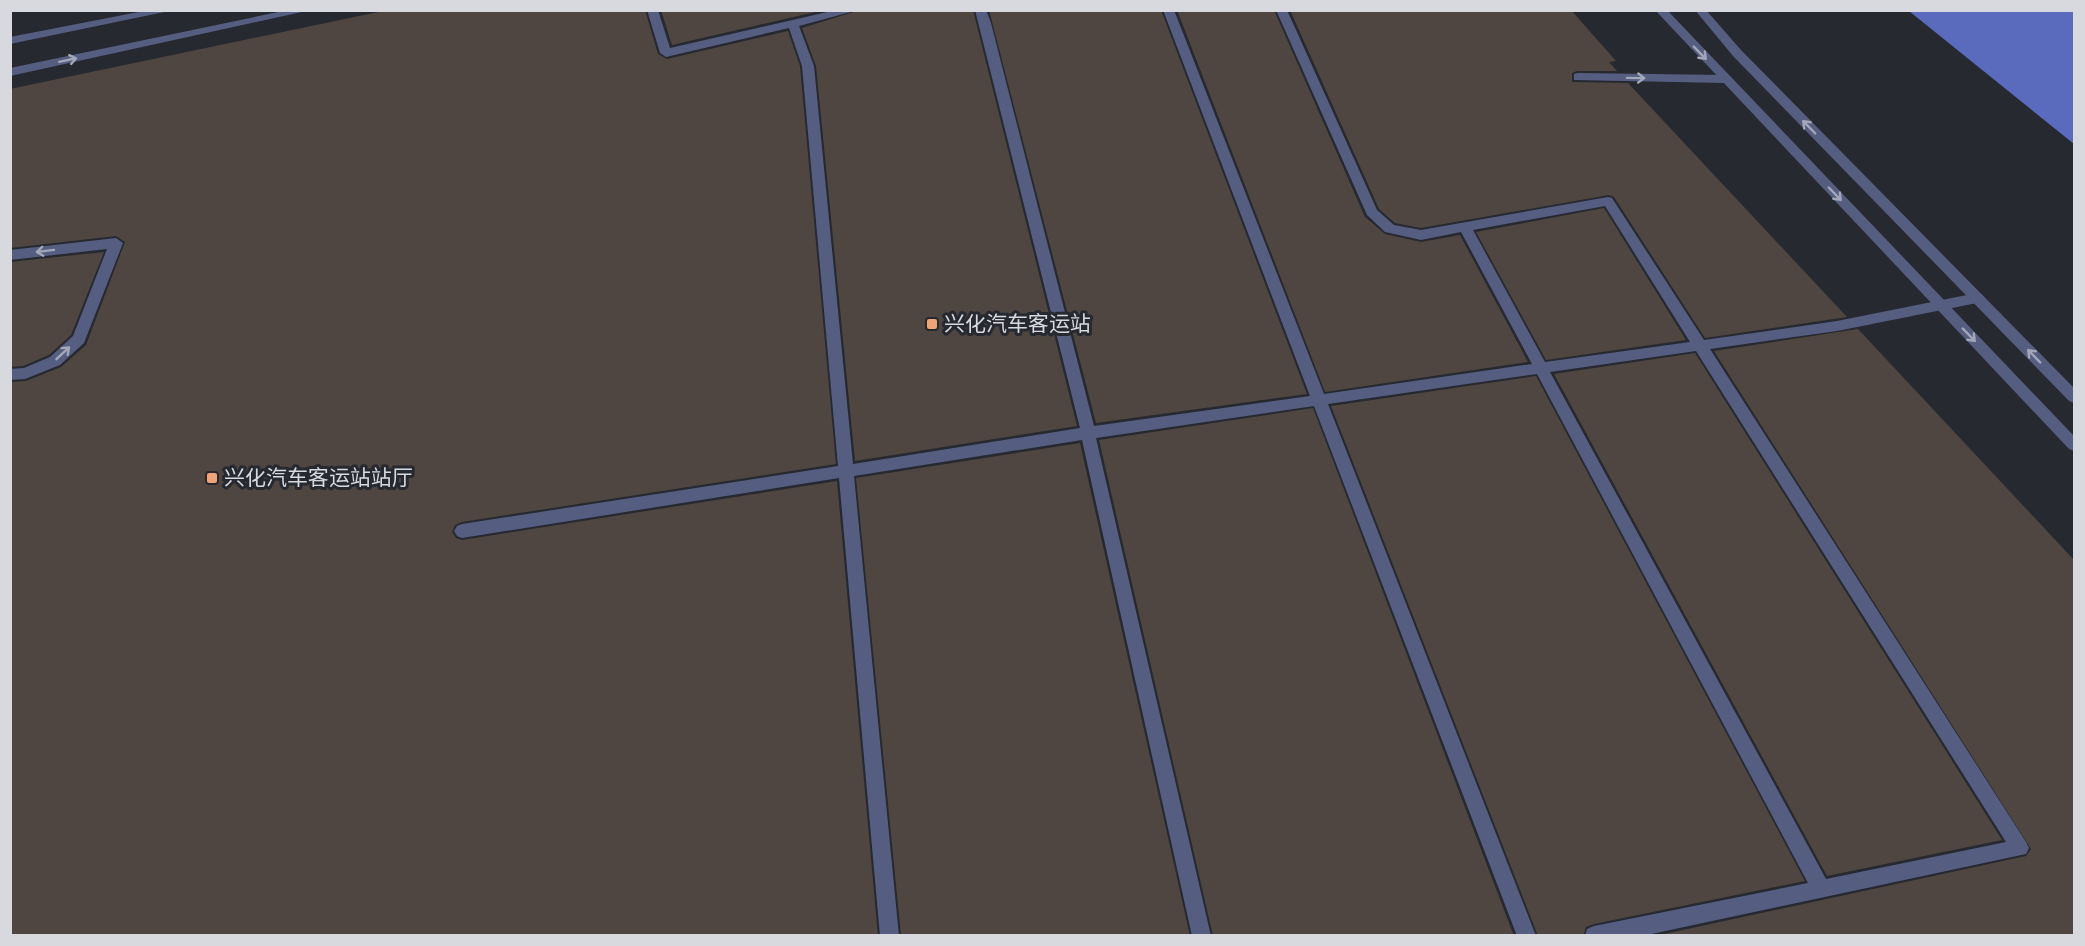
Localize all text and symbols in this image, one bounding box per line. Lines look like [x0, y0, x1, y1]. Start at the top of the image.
one-way arrow [1693, 45, 1707, 60]
one-way arrow [57, 54, 77, 65]
one-way arrow [1626, 72, 1646, 84]
one-way arrow [1801, 119, 1816, 134]
one-way arrow [1827, 187, 1842, 202]
one-way arrow [36, 246, 55, 257]
place label: 兴化汽车客运站 [944, 307, 1091, 337]
marker: 兴化汽车客运站 [925, 317, 939, 331]
one-way arrow [1962, 328, 1976, 343]
one-way arrow [56, 346, 71, 360]
one-way arrow [2026, 348, 2041, 363]
place label: 兴化汽车客运站站厅 [224, 461, 413, 491]
marker: 兴化汽车客运站站厅 [205, 471, 219, 485]

